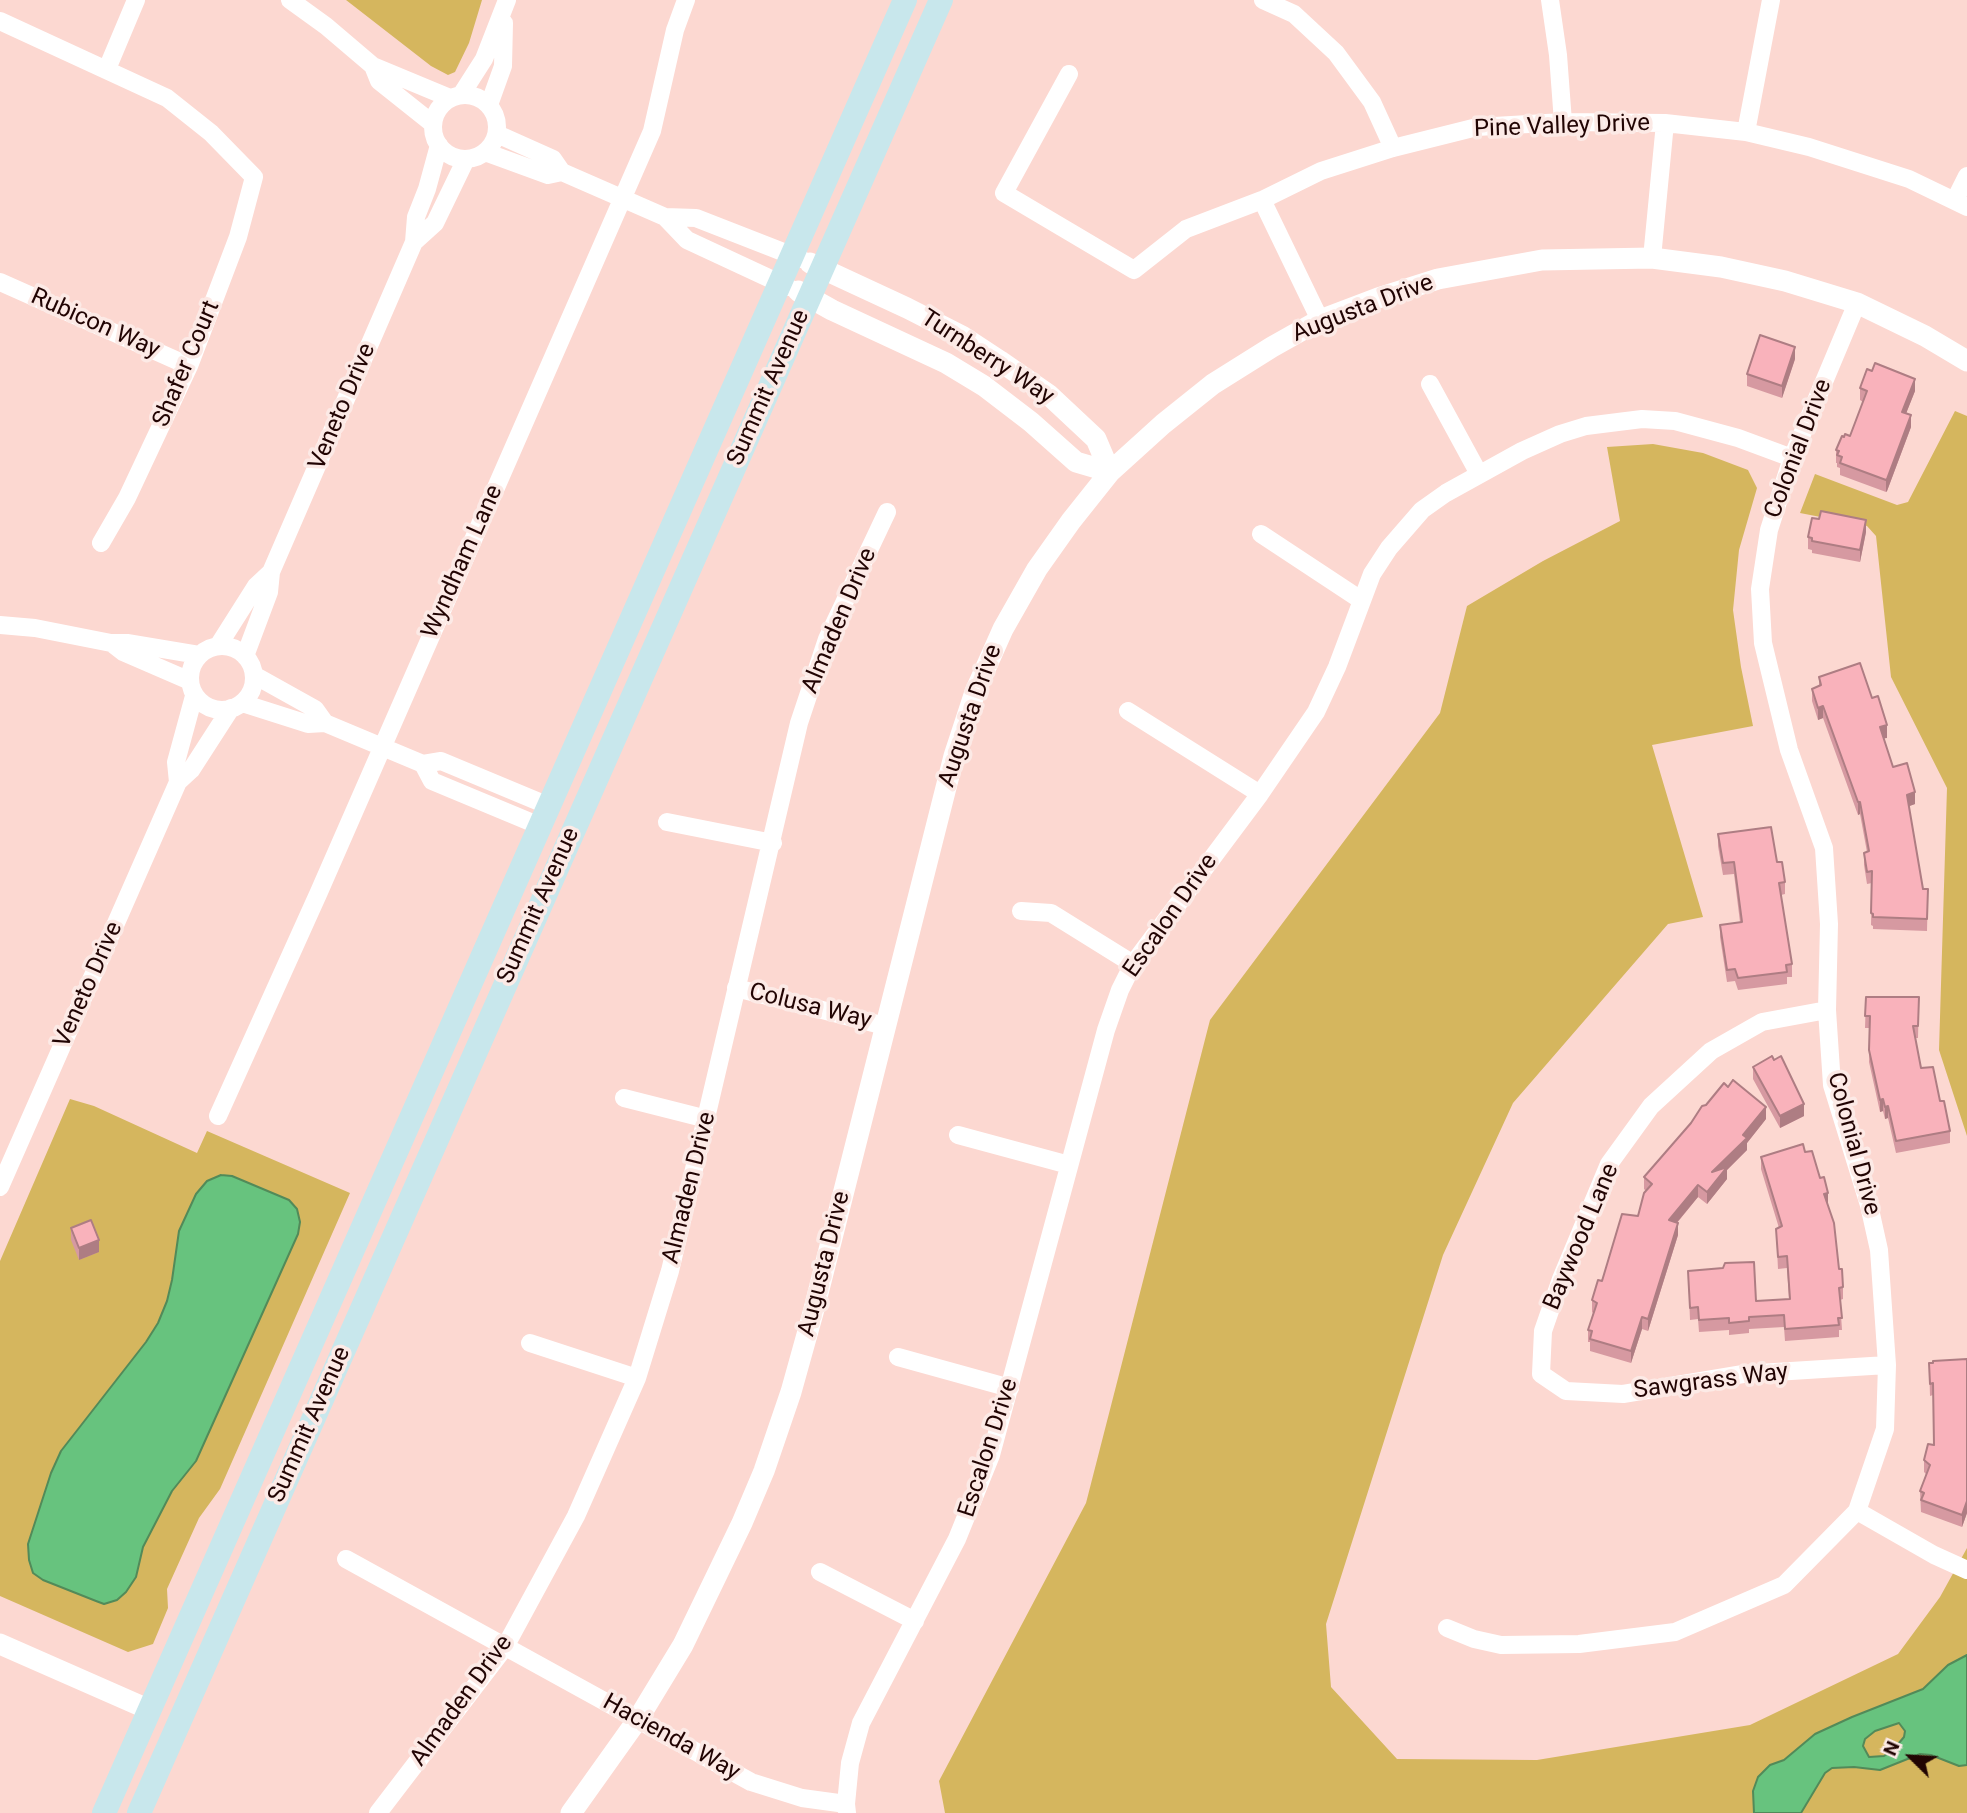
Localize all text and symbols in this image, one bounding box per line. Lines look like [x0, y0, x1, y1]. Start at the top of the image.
street label: Pine Valley Drive [1473, 110, 1651, 144]
street label: Augusta Drive [1288, 269, 1438, 349]
street label: Rubicon Way [26, 283, 164, 365]
street label: Shafer Court [147, 296, 227, 432]
street label: Turnberry Way [915, 304, 1059, 412]
street label: Summit Avenue [722, 306, 816, 470]
street label: Veneto Drive [303, 339, 383, 475]
street label: Colonial Drive [1759, 375, 1839, 523]
street label: Wyndham Lane [416, 481, 510, 643]
street label: Almaden Drive [796, 544, 884, 698]
street label: Augusta Drive [933, 641, 1009, 791]
street label: Summit Avenue [492, 824, 586, 988]
street label: Escalon Drive [1118, 849, 1224, 983]
street label: Veneto Drive [48, 918, 130, 1052]
street label: Colusa Way [746, 978, 874, 1036]
street label: Colonial Drive [1820, 1069, 1886, 1219]
street label: Almaden Drive [657, 1109, 723, 1267]
street label: Baywood Lane [1538, 1160, 1626, 1314]
street label: Augusta Drive [793, 1188, 857, 1340]
street label: Summit Avenue [263, 1343, 357, 1507]
street label: Sawgrass Way [1632, 1358, 1790, 1406]
street label: Escalon Drive [953, 1375, 1025, 1521]
street label: Almaden Drive [405, 1630, 519, 1772]
street label: Hacienda Way [597, 1689, 745, 1787]
north arrow [1876, 1722, 1946, 1792]
text: N [1878, 1737, 1905, 1759]

